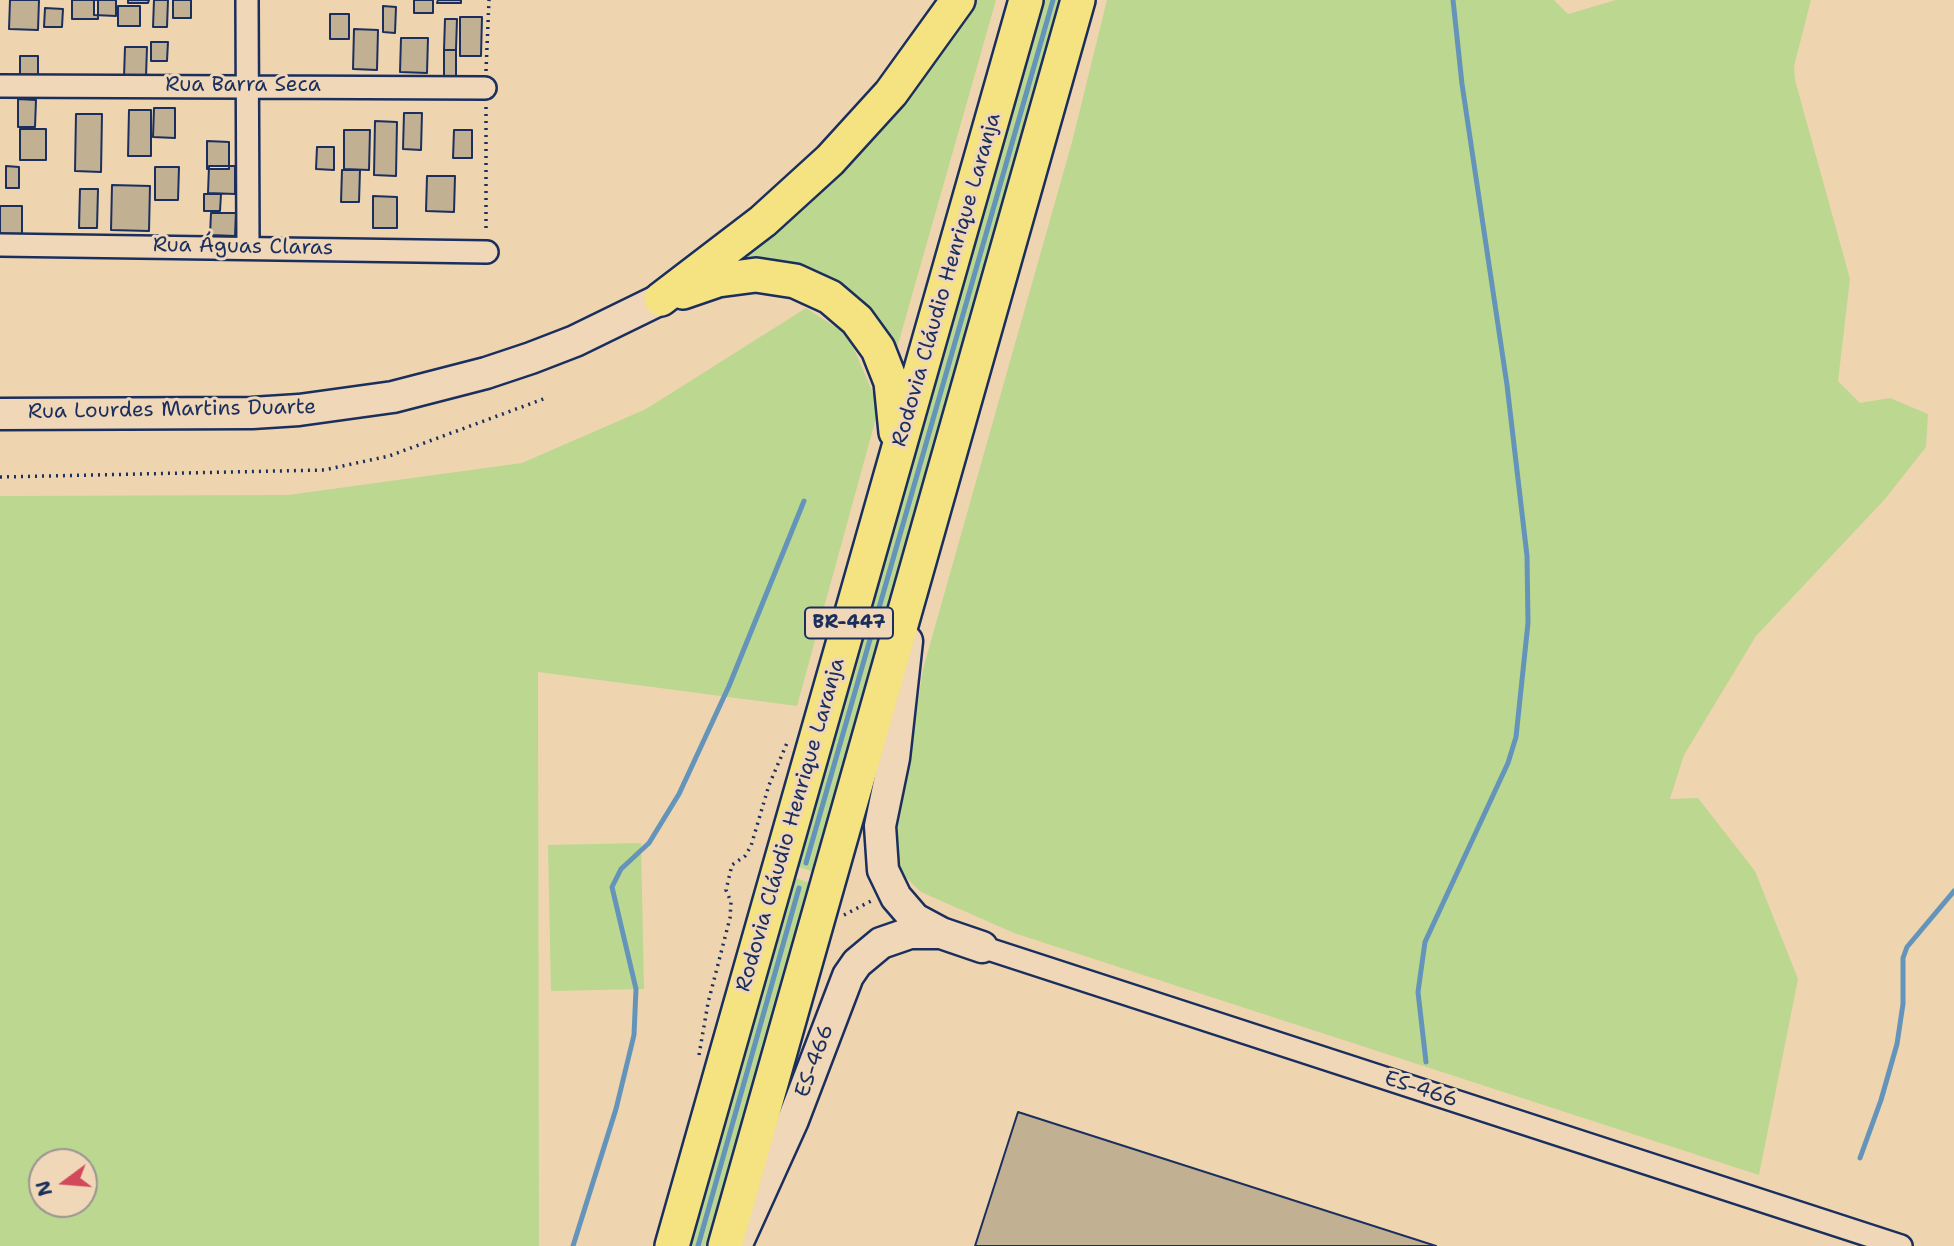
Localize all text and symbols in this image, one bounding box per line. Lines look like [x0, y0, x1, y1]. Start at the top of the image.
street label: Rua Barra Seca [165, 73, 321, 99]
street label: Rodovia Cláudio Henrique Laranja [887, 110, 1007, 450]
street label: Rua Águas Claras [153, 233, 333, 261]
street label: Rua Lourdes Martins Duarte [28, 395, 316, 425]
road number: BR-447 [805, 608, 893, 638]
street label: Rodovia Cláudio Henrique Laranja [731, 655, 851, 995]
street label: ES-466 [790, 1021, 840, 1101]
street label: ES-466 [1381, 1066, 1461, 1114]
north arrow [28, 1148, 98, 1218]
text: N [30, 1178, 58, 1199]

